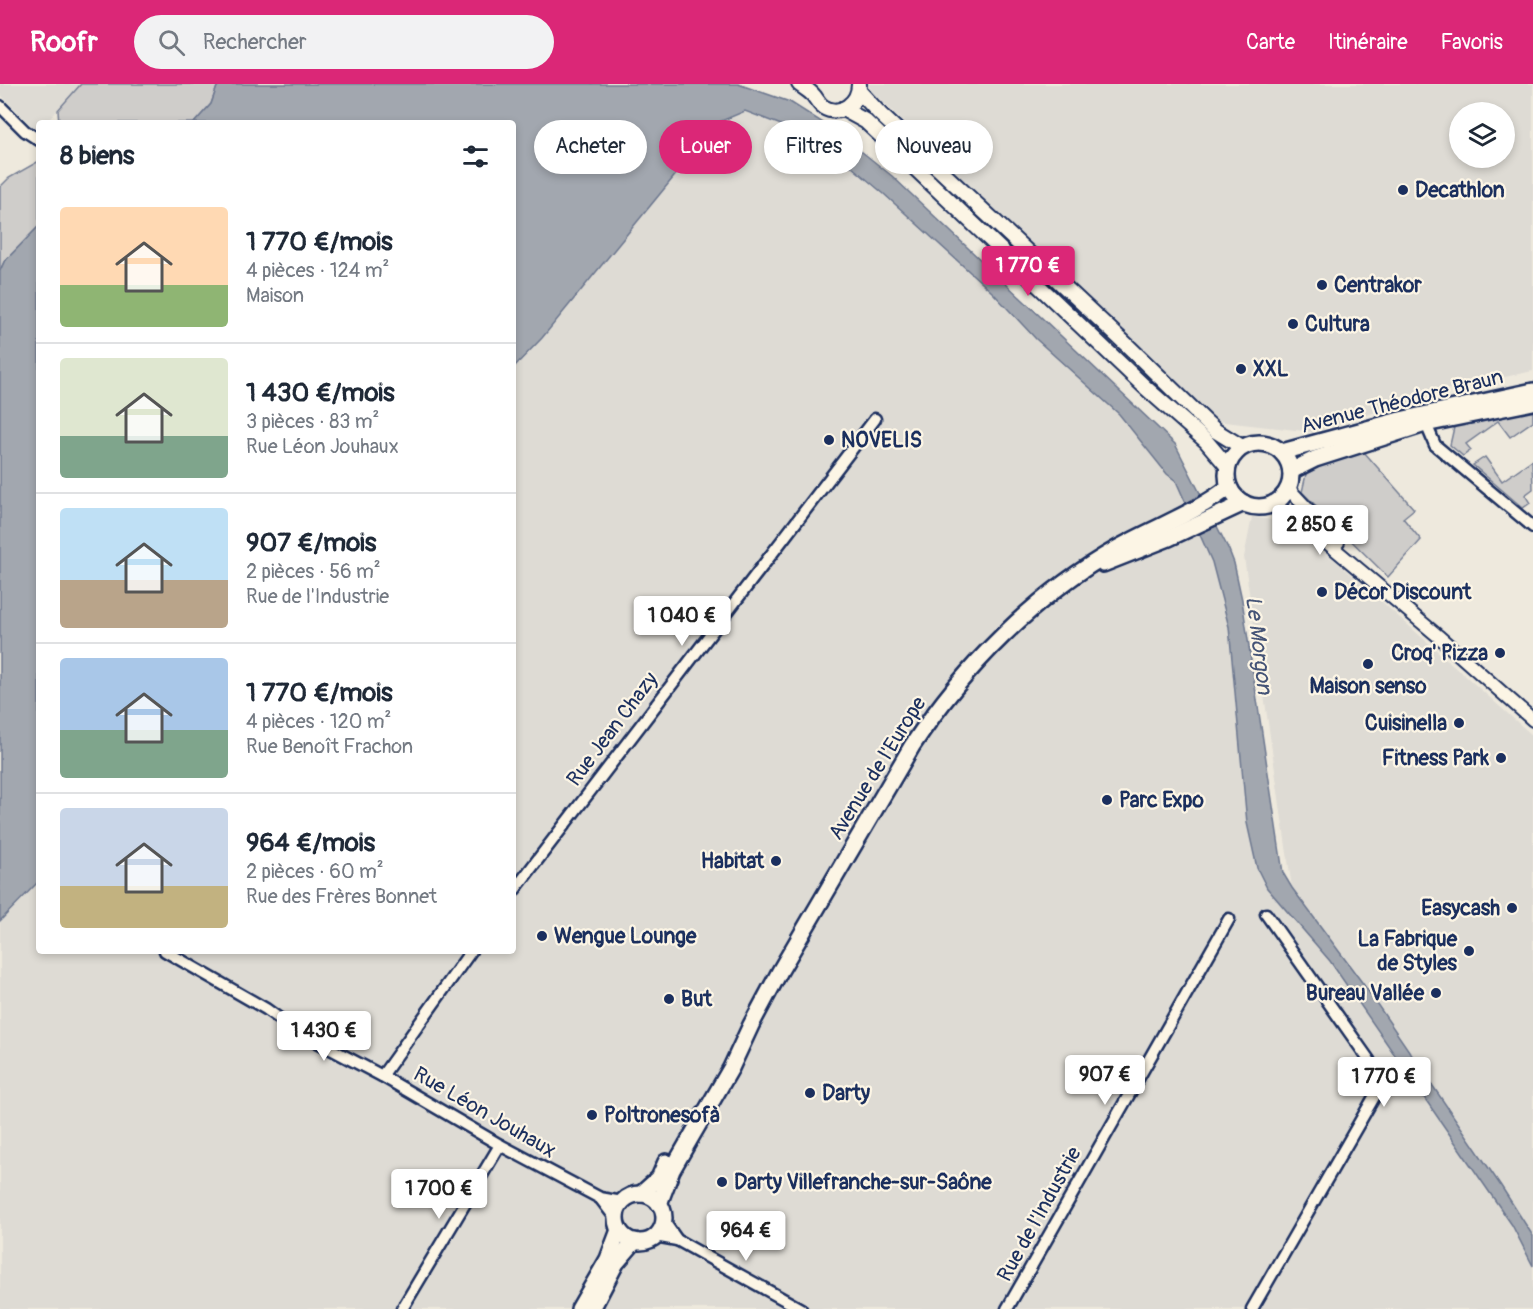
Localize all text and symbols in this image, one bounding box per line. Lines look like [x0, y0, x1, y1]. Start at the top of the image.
search box [134, 15, 554, 69]
text: Roofr [30, 25, 98, 60]
icon: search [155, 26, 188, 59]
text: Rechercher [203, 28, 307, 56]
text: Carte [1246, 29, 1295, 56]
text: Itinéraire [1328, 29, 1408, 56]
text: Favoris [1441, 29, 1503, 56]
map controls [1449, 102, 1515, 168]
button: layers [1449, 102, 1515, 168]
chip: Acheter [534, 120, 647, 174]
chip: Louer [659, 120, 752, 174]
chip: Filtres [764, 120, 863, 174]
chip: Nouveau [875, 120, 993, 174]
text: 8 biens [60, 140, 134, 172]
icon: filters [459, 140, 492, 173]
place label: Decathlon [1415, 177, 1505, 204]
marker: Decathlon [1396, 183, 1410, 197]
text: 1 770 €/mois [246, 226, 393, 258]
icon: home [108, 231, 180, 303]
pin: 1 770 € [973, 246, 1083, 297]
text: 1 770 € [996, 253, 1060, 278]
text: 4 pièces · 124 m² [246, 258, 389, 283]
place label: Centrakor [1334, 272, 1422, 299]
marker: Centrakor [1315, 278, 1329, 292]
text: Maison [246, 283, 304, 308]
place label: Cultura [1305, 311, 1370, 338]
marker: Cultura [1286, 317, 1300, 331]
place label: XXL [1253, 356, 1289, 383]
marker: XXL [1234, 362, 1248, 376]
street label: Avenue Théodore Braun [1298, 363, 1506, 440]
text: 1 430 €/mois [246, 377, 395, 409]
icon: home [108, 382, 180, 454]
text: 3 pièces · 83 m² [246, 409, 379, 434]
place label: NOVELIS [841, 427, 922, 454]
marker: NOVELIS [822, 433, 836, 447]
text: Rue Léon Jouhaux [246, 434, 399, 459]
pin: 2 850 € [1265, 505, 1375, 556]
text: 2 850 € [1286, 512, 1354, 537]
text: 907 €/mois [246, 527, 376, 559]
icon: home [108, 532, 180, 604]
text: 2 pièces · 56 m² [246, 559, 381, 584]
place label: Décor Discount [1334, 579, 1472, 606]
text: Rue de l'Industrie [246, 584, 389, 609]
marker: Décor Discount [1315, 585, 1329, 599]
water label: Le Morgon [1239, 594, 1279, 697]
pin: 1 040 € [627, 596, 737, 647]
text: 1 040 € [648, 603, 716, 628]
place label: Croq' Pizza [1391, 640, 1488, 667]
marker: Croq' Pizza [1493, 646, 1507, 660]
marker: Maison senso [1361, 657, 1375, 671]
street label: Rue Jean Chazy [561, 667, 664, 792]
place label: Maison senso [1310, 673, 1427, 700]
text: 1 770 €/mois [246, 677, 393, 709]
icon: home [108, 682, 180, 754]
street label: Avenue de l'Europe [823, 691, 933, 845]
text: 4 pièces · 120 m² [246, 709, 391, 734]
place label: Cuisinella [1365, 710, 1447, 737]
marker: Cuisinella [1452, 716, 1466, 730]
text: Rue Benoît Frachon [246, 734, 413, 759]
place label: Fitness Park [1382, 745, 1489, 772]
marker: Fitness Park [1494, 751, 1508, 765]
place label: Parc Expo [1119, 787, 1205, 814]
marker: Parc Expo [1100, 793, 1114, 807]
text: 964 €/mois [246, 827, 375, 859]
icon: home [108, 832, 180, 904]
place label: Habitat [701, 848, 765, 875]
marker: Habitat [769, 854, 783, 868]
text: 2 pièces · 60 m² [246, 859, 384, 884]
text: Rue des Frères Bonnet [246, 884, 437, 909]
place label: Easycash [1421, 895, 1500, 922]
marker: Easycash [1505, 901, 1519, 915]
place label: Wengue Lounge [554, 923, 697, 950]
place label: La Fabrique de Styles [1357, 926, 1458, 977]
marker: Wengue Lounge [535, 929, 549, 943]
marker: La Fabrique de Styles [1462, 944, 1476, 958]
place label: Bureau Vallée [1306, 980, 1425, 1007]
place label: But [681, 986, 712, 1013]
marker: Bureau Vallée [1429, 986, 1443, 1000]
marker: But [662, 992, 676, 1006]
pin: 1 430 € [269, 1011, 379, 1062]
text: 1 430 € [291, 1018, 357, 1043]
pin: 907 € [1063, 1055, 1147, 1106]
pin: 1 770 € [1329, 1057, 1439, 1108]
street label: Rue Léon Jouhaux [409, 1061, 561, 1164]
text: 907 € [1079, 1062, 1131, 1087]
text: 1 770 € [1352, 1064, 1416, 1089]
place label: Darty [822, 1080, 870, 1107]
marker: Darty [803, 1086, 817, 1100]
place label: Poltronesofà [604, 1102, 720, 1129]
marker: Poltronesofà [585, 1108, 599, 1122]
street label: Rue de l'Industrie [991, 1141, 1088, 1287]
pin: 1 700 € [384, 1169, 494, 1220]
place label: Darty Villefranche-sur-Saône [734, 1169, 992, 1196]
marker: Darty Villefranche-sur-Saône [715, 1175, 729, 1189]
text: 1 700 € [405, 1176, 473, 1201]
pin: 964 € [704, 1211, 788, 1262]
text: 964 € [720, 1218, 772, 1243]

